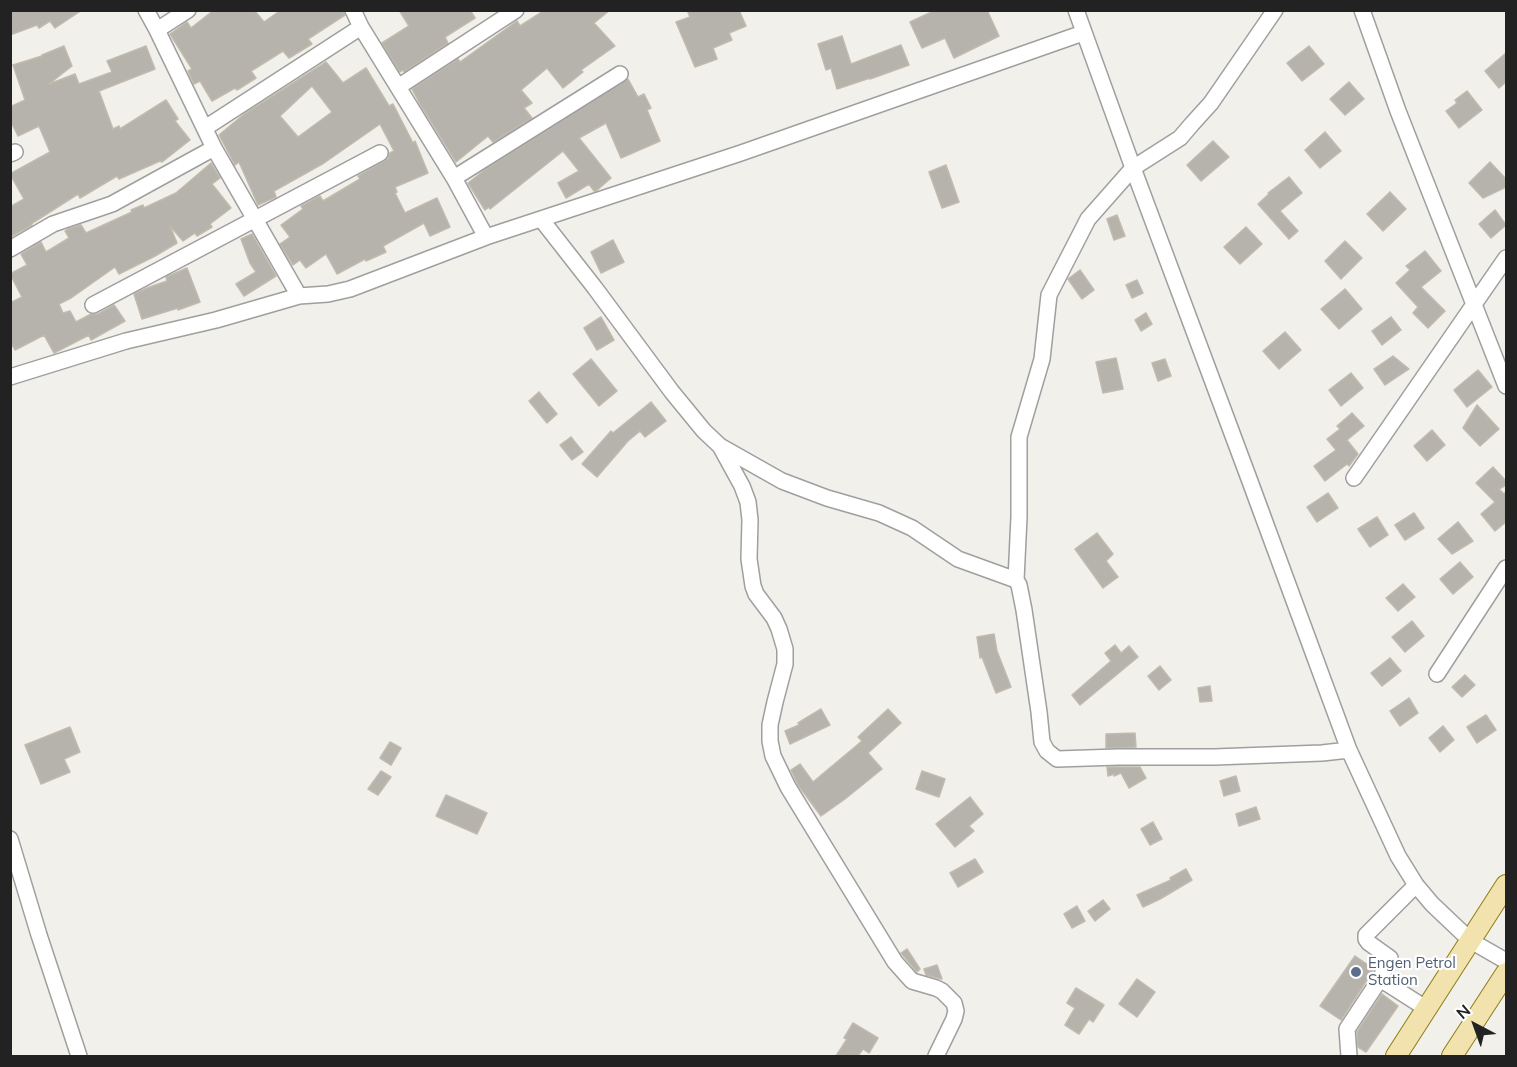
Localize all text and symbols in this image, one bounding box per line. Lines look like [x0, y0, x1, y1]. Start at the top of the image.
place label: Engen Petrol Station [1368, 954, 1456, 989]
marker: Engen Petrol Station [1349, 965, 1363, 979]
north arrow [1445, 995, 1505, 1055]
text: N [1452, 1000, 1474, 1023]

